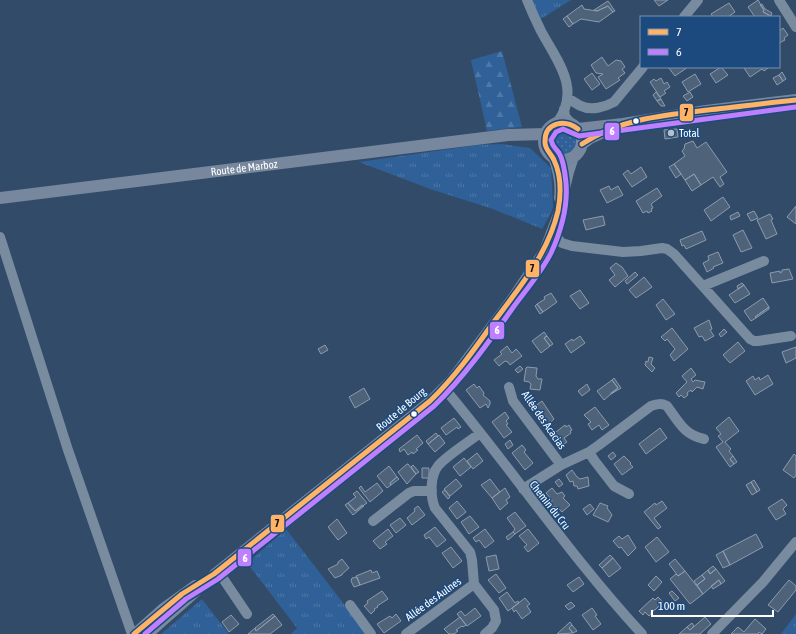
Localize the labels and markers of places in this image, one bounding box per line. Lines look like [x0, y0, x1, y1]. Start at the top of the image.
unlabelled marker [631, 116, 641, 126]
place label: Total [679, 127, 700, 139]
marker: Total [666, 128, 676, 138]
unlabelled marker [409, 409, 419, 419]

